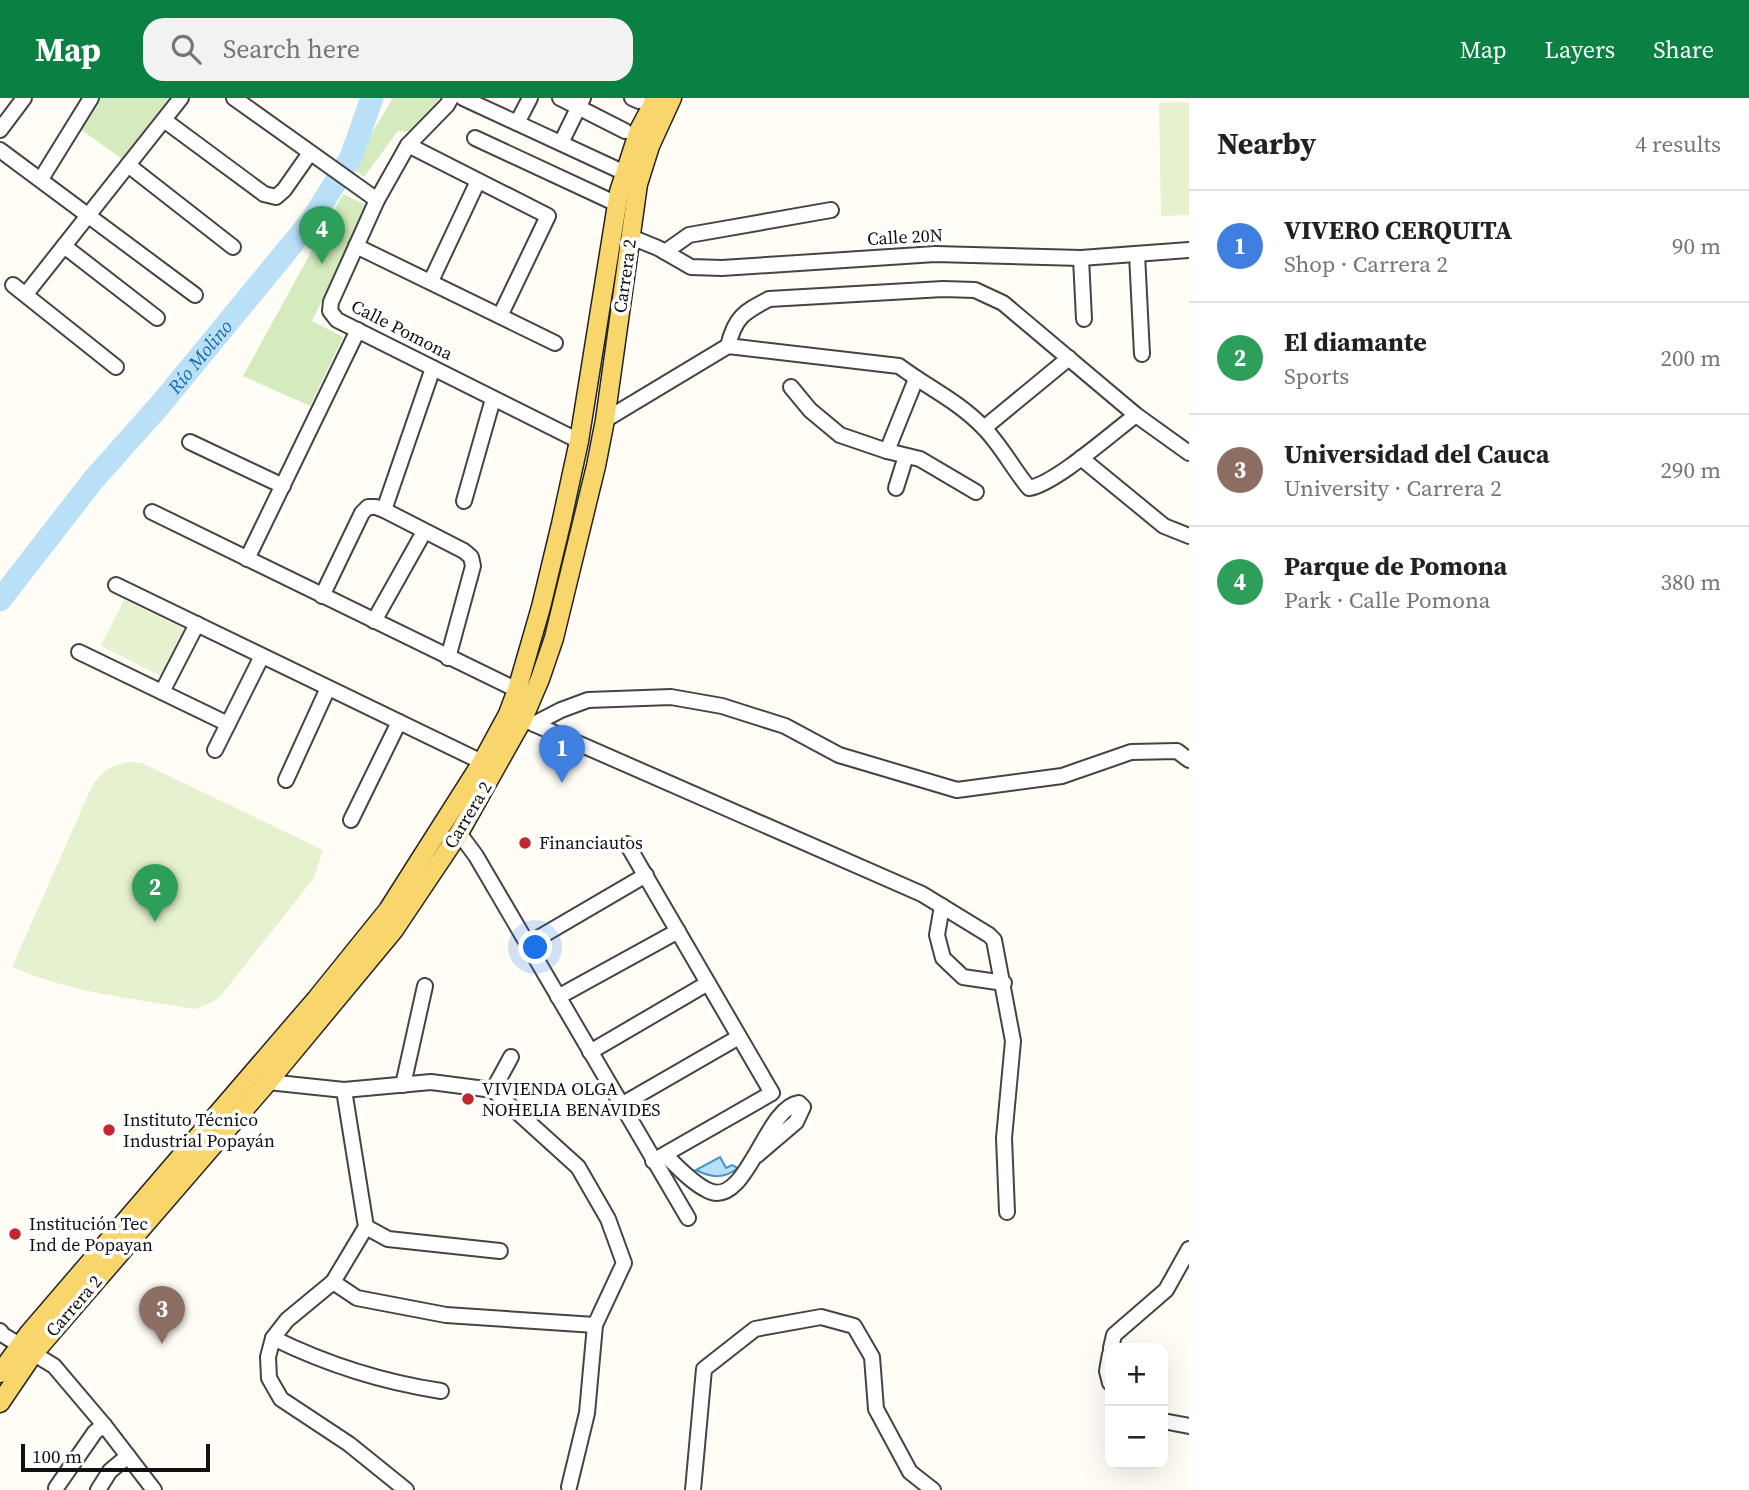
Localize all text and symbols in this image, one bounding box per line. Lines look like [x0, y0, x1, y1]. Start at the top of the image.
search box [143, 18, 633, 81]
text: Map [35, 27, 101, 72]
icon: search [167, 30, 205, 68]
text: Search here [223, 31, 360, 67]
text: Map [1460, 33, 1507, 66]
text: Layers [1545, 33, 1615, 66]
text: Share [1653, 33, 1714, 66]
text: Nearby [1217, 123, 1316, 164]
text: 4 results [1635, 128, 1721, 160]
pin: 4 [299, 206, 345, 264]
text: VIVERO CERQUITA [1284, 212, 1512, 248]
street label: Calle 20N [866, 222, 944, 251]
text: 1 [1234, 230, 1246, 262]
text: 90 m [1672, 230, 1721, 262]
street label: Carrera 2 [607, 237, 642, 315]
text: Shop · Carrera 2 [1284, 248, 1448, 280]
street label: Calle Pomona [347, 293, 458, 366]
water label: Río Molino [161, 314, 238, 400]
text: El diamante [1284, 324, 1427, 360]
text: 2 [1234, 342, 1246, 374]
text: 200 m [1660, 342, 1721, 374]
text: Sports [1284, 360, 1349, 392]
text: Universidad del Cauca [1284, 436, 1549, 472]
text: 3 [1234, 454, 1246, 486]
text: 290 m [1660, 454, 1721, 486]
text: University · Carrera 2 [1284, 472, 1502, 504]
text: Parque de Pomona [1284, 548, 1507, 584]
text: 4 [1234, 566, 1246, 598]
text: 380 m [1660, 566, 1721, 598]
text: Park · Calle Pomona [1284, 584, 1491, 616]
pin: 1 [539, 725, 585, 783]
street label: Carrera 2 [438, 776, 497, 853]
place label: Financiautos [539, 830, 643, 855]
marker: Financiautos [517, 835, 533, 851]
pin: 2 [132, 864, 178, 922]
your location [518, 930, 552, 964]
place label: VIVIENDA OLGA NOHELIA BENAVIDES [482, 1076, 661, 1122]
marker: VIVIENDA OLGA NOHELIA BENAVIDES [460, 1091, 476, 1107]
place label: Instituto Técnico Industrial Popayán [123, 1107, 275, 1153]
marker: Instituto Técnico Industrial Popayán [101, 1122, 117, 1138]
place label: Institución Tec Ind de Popayan [29, 1211, 153, 1257]
marker: Institución Tec Ind de Popayan [7, 1226, 23, 1242]
street label: Carrera 2 [40, 1269, 107, 1342]
pin: 3 [139, 1286, 185, 1344]
map controls [1105, 1343, 1168, 1469]
button: + [1105, 1343, 1168, 1406]
button: − [1105, 1406, 1168, 1469]
scale bar [21, 1441, 210, 1473]
text: 100 m [32, 1443, 82, 1469]

